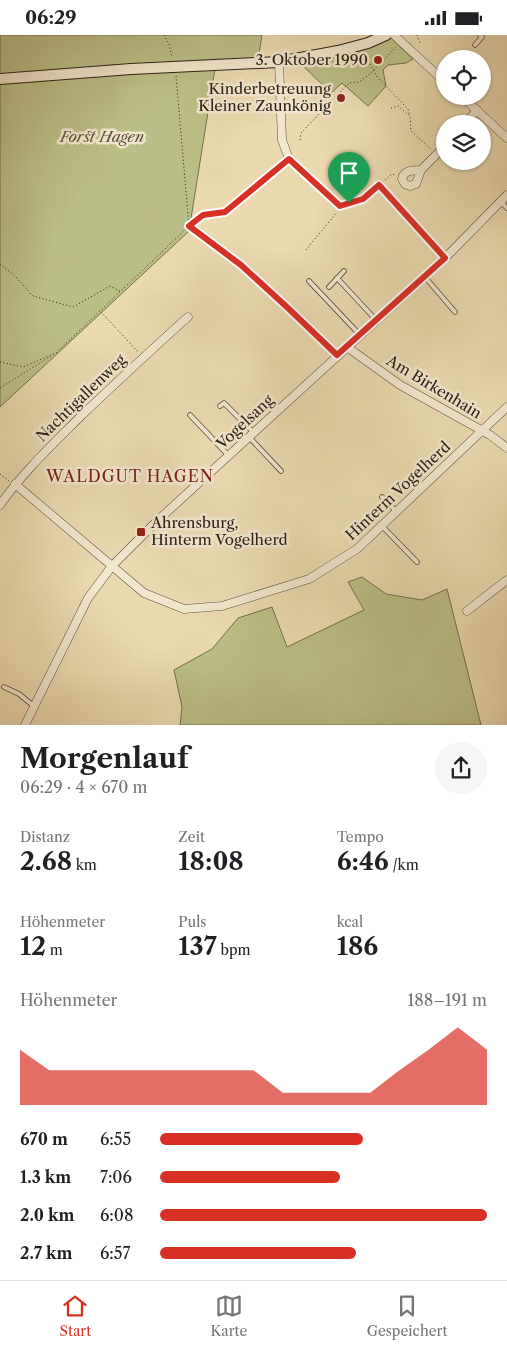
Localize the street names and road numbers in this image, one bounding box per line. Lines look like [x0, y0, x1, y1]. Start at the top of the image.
street label: Nachtigallenweg [32, 350, 130, 445]
street label: Am Birkenhain [382, 350, 486, 423]
street label: Vogelsang [211, 390, 277, 454]
street label: Hinterm Vogelherd [341, 437, 454, 544]

